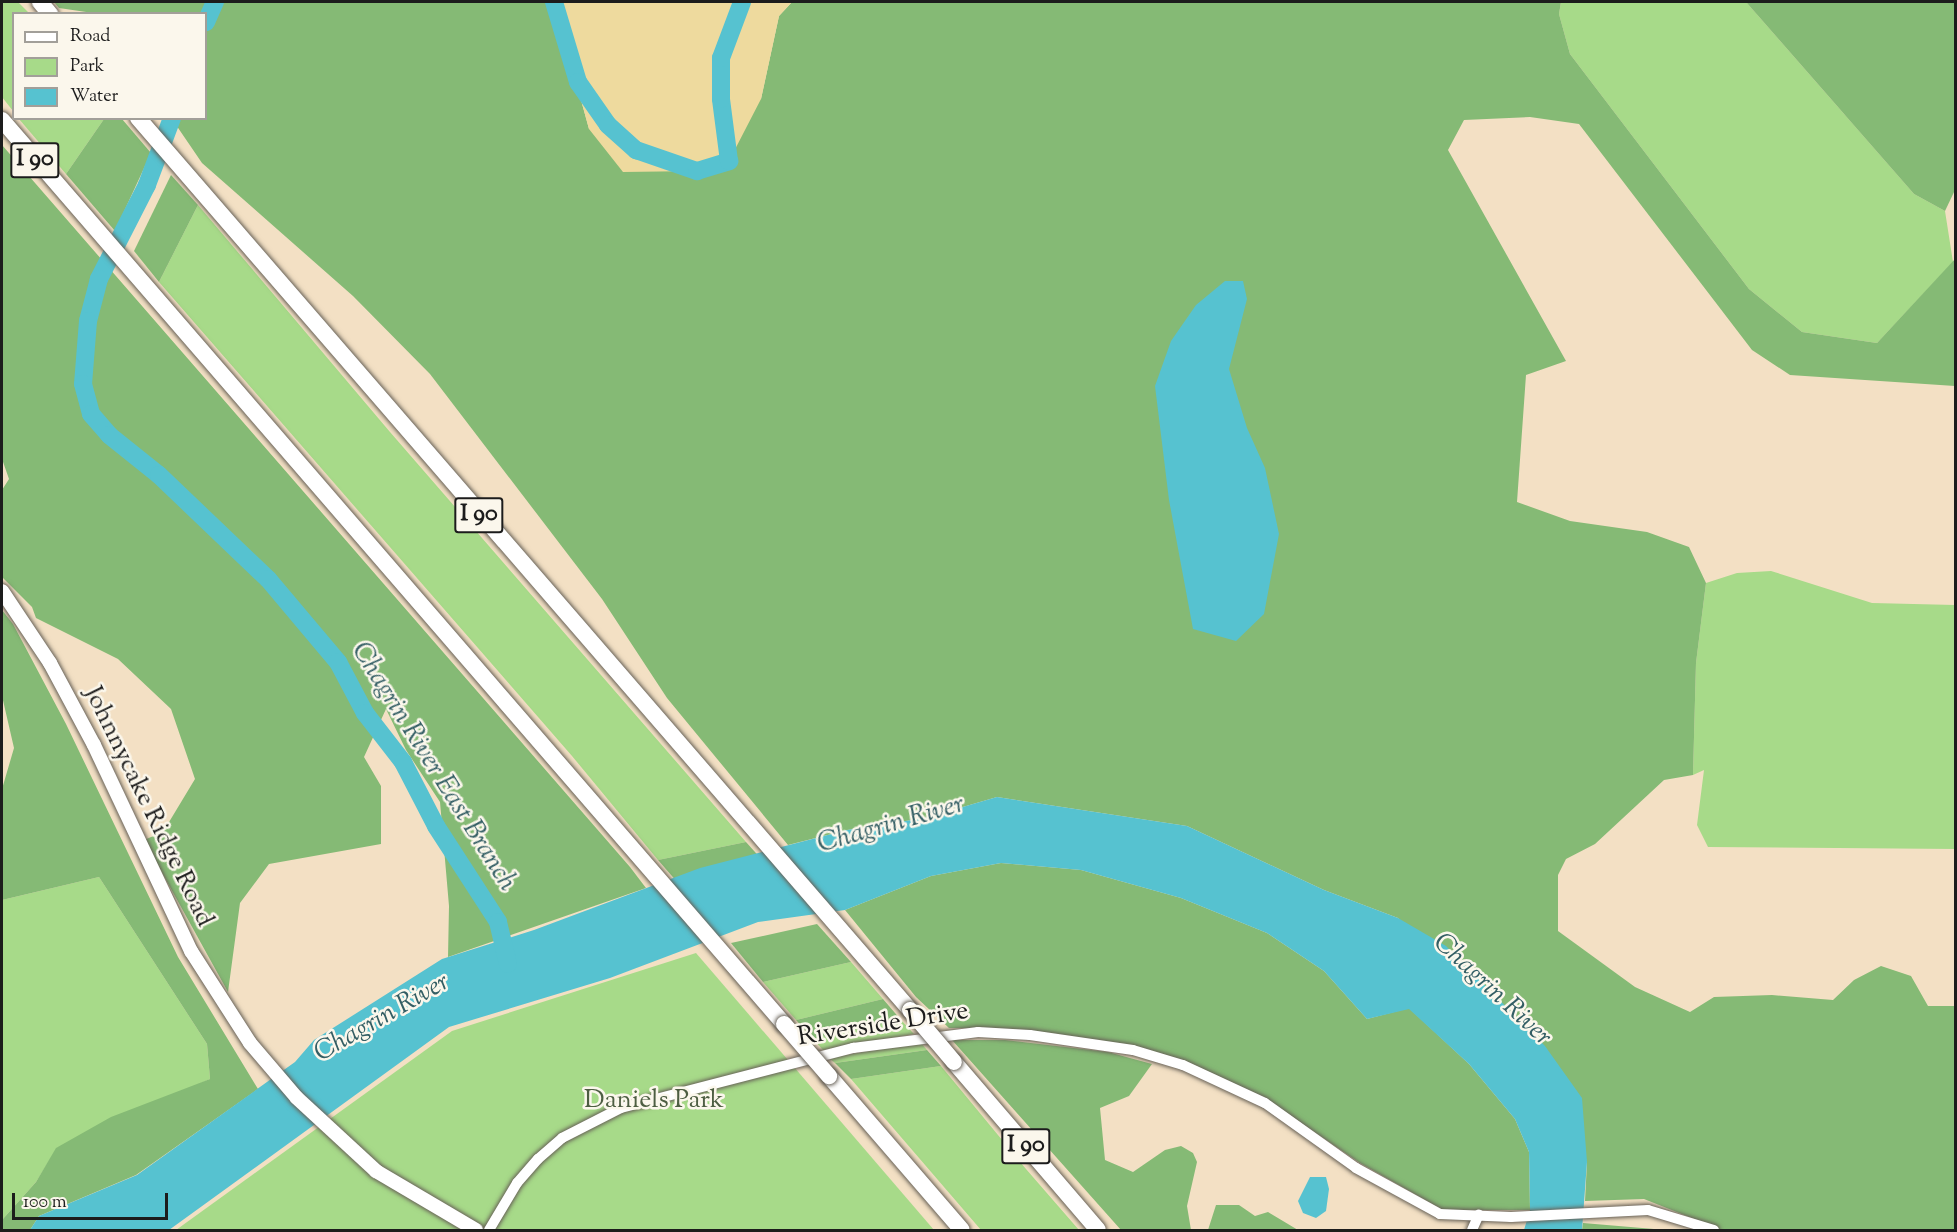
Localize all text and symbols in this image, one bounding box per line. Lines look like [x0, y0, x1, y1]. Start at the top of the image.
legend [12, 12, 207, 120]
text: Road [70, 24, 110, 50]
text: Park [70, 54, 104, 80]
text: Water [70, 84, 118, 110]
road number: I 90 [9, 139, 60, 181]
road number: I 90 [454, 494, 504, 536]
water label: Chagrin River East Branch [343, 637, 523, 897]
street label: Johnnycake Ridge Road [76, 682, 220, 932]
water label: Chagrin River [814, 789, 968, 861]
water label: Chagrin River [1426, 927, 1558, 1053]
water label: Chagrin River [309, 966, 455, 1070]
street label: Riverside Drive [795, 996, 971, 1054]
park label: Daniels Park [584, 1085, 724, 1117]
road number: I 90 [1000, 1125, 1052, 1167]
scale bar [15, 1181, 171, 1219]
text: 100 m [23, 1190, 67, 1216]

